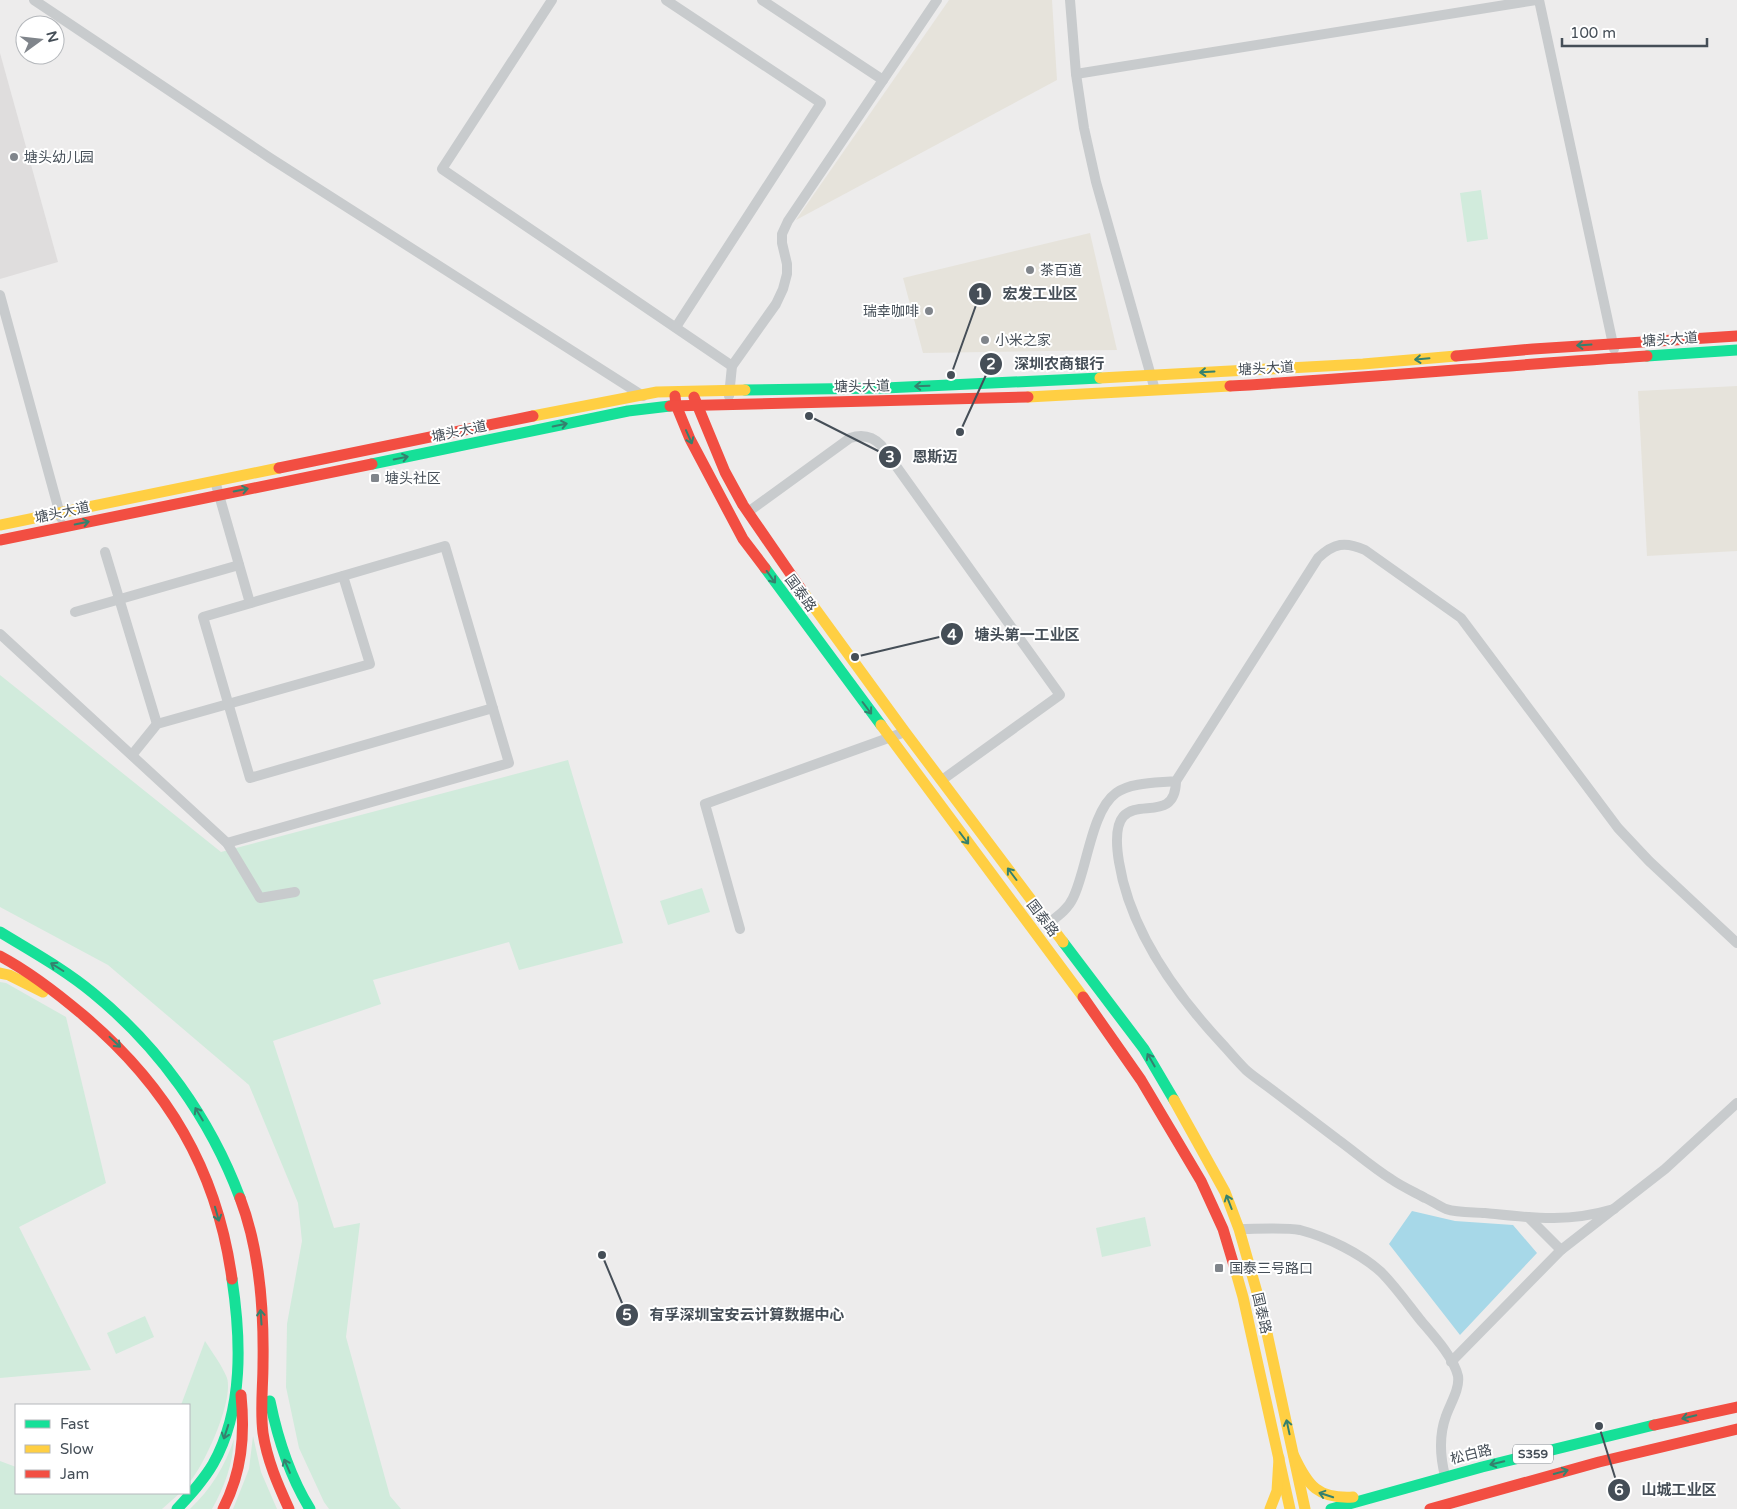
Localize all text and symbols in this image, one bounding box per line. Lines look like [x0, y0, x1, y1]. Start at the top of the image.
north arrow [15, 15, 65, 65]
scale bar [1562, 15, 1707, 47]
text: 100 m [1570, 24, 1616, 42]
text: N [42, 29, 62, 44]
place label: 塘头幼儿园 [24, 149, 94, 166]
marker: 塘头幼儿园 [8, 151, 20, 163]
place label: 茶百道 [1040, 262, 1082, 279]
marker: 茶百道 [1024, 264, 1036, 276]
callout: 宏发工业区 [968, 279, 1088, 309]
text: 1 [975, 285, 985, 303]
text: 宏发工业区 [1002, 285, 1078, 303]
place label: 瑞幸咖啡 [863, 303, 919, 320]
marker: 瑞幸咖啡 [923, 305, 935, 317]
street label: 塘头大道 [1642, 329, 1699, 350]
place label: 小米之家 [995, 332, 1051, 349]
marker: 小米之家 [979, 334, 991, 346]
one-way arrow [1576, 341, 1592, 350]
callout: 深圳农商银行 [979, 349, 1114, 379]
one-way arrow [1414, 354, 1430, 364]
text: 2 [986, 355, 996, 373]
text: 深圳农商银行 [1014, 355, 1104, 373]
street label: 塘头大道 [1238, 359, 1294, 378]
one-way arrow [1199, 368, 1215, 377]
street label: 塘头大道 [834, 378, 890, 395]
one-way arrow [915, 382, 931, 391]
street label: 塘头大道 [430, 417, 488, 446]
one-way arrow [551, 420, 567, 429]
one-way arrow [685, 429, 695, 444]
callout: 恩斯迈 [877, 442, 967, 472]
text: 3 [885, 448, 895, 466]
text: 恩斯迈 [912, 448, 958, 466]
one-way arrow [392, 453, 408, 462]
place label: 塘头社区 [385, 470, 441, 487]
marker: 塘头社区 [369, 472, 381, 484]
one-way arrow [233, 485, 249, 495]
street label: 塘头大道 [33, 498, 91, 527]
one-way arrow [74, 518, 90, 527]
one-way arrow [766, 570, 776, 584]
street label: 国泰路 [781, 571, 820, 615]
callout: 塘头第一工业区 [939, 619, 1089, 649]
text: 4 [947, 626, 957, 644]
text: 塘头第一工业区 [974, 626, 1080, 644]
one-way arrow [862, 701, 873, 714]
one-way arrow [959, 831, 970, 844]
one-way arrow [1007, 867, 1017, 881]
street label: 国泰路 [1023, 896, 1062, 940]
one-way arrow [50, 962, 64, 972]
one-way arrow [108, 1037, 121, 1048]
one-way arrow [1145, 1054, 1155, 1068]
one-way arrow [193, 1108, 203, 1122]
one-way arrow [1224, 1195, 1233, 1211]
one-way arrow [213, 1206, 223, 1222]
place label: 国泰三号路口 [1229, 1260, 1313, 1277]
marker: 国泰三号路口 [1213, 1262, 1225, 1274]
street label: 国泰路 [1249, 1291, 1275, 1335]
callout: 有孚深圳宝安云计算数据中心 [614, 1300, 854, 1330]
text: 5 [622, 1306, 632, 1324]
text: 有孚深圳宝安云计算数据中心 [649, 1306, 845, 1324]
one-way arrow [256, 1309, 266, 1325]
legend [15, 1404, 190, 1494]
one-way arrow [1682, 1413, 1698, 1422]
text: Fast [60, 1415, 90, 1433]
one-way arrow [1282, 1420, 1292, 1436]
one-way arrow [221, 1424, 231, 1440]
text: Slow [60, 1440, 94, 1458]
street label: 松白路 [1449, 1441, 1494, 1468]
road number: S359 [1513, 1445, 1553, 1464]
one-way arrow [1490, 1458, 1506, 1468]
one-way arrow [282, 1459, 292, 1474]
text: Jam [60, 1465, 89, 1483]
one-way arrow [1552, 1467, 1568, 1477]
callout: 山城工业区 [1607, 1475, 1727, 1505]
text: 6 [1614, 1481, 1624, 1499]
text: 山城工业区 [1641, 1481, 1717, 1499]
one-way arrow [1319, 1490, 1335, 1499]

